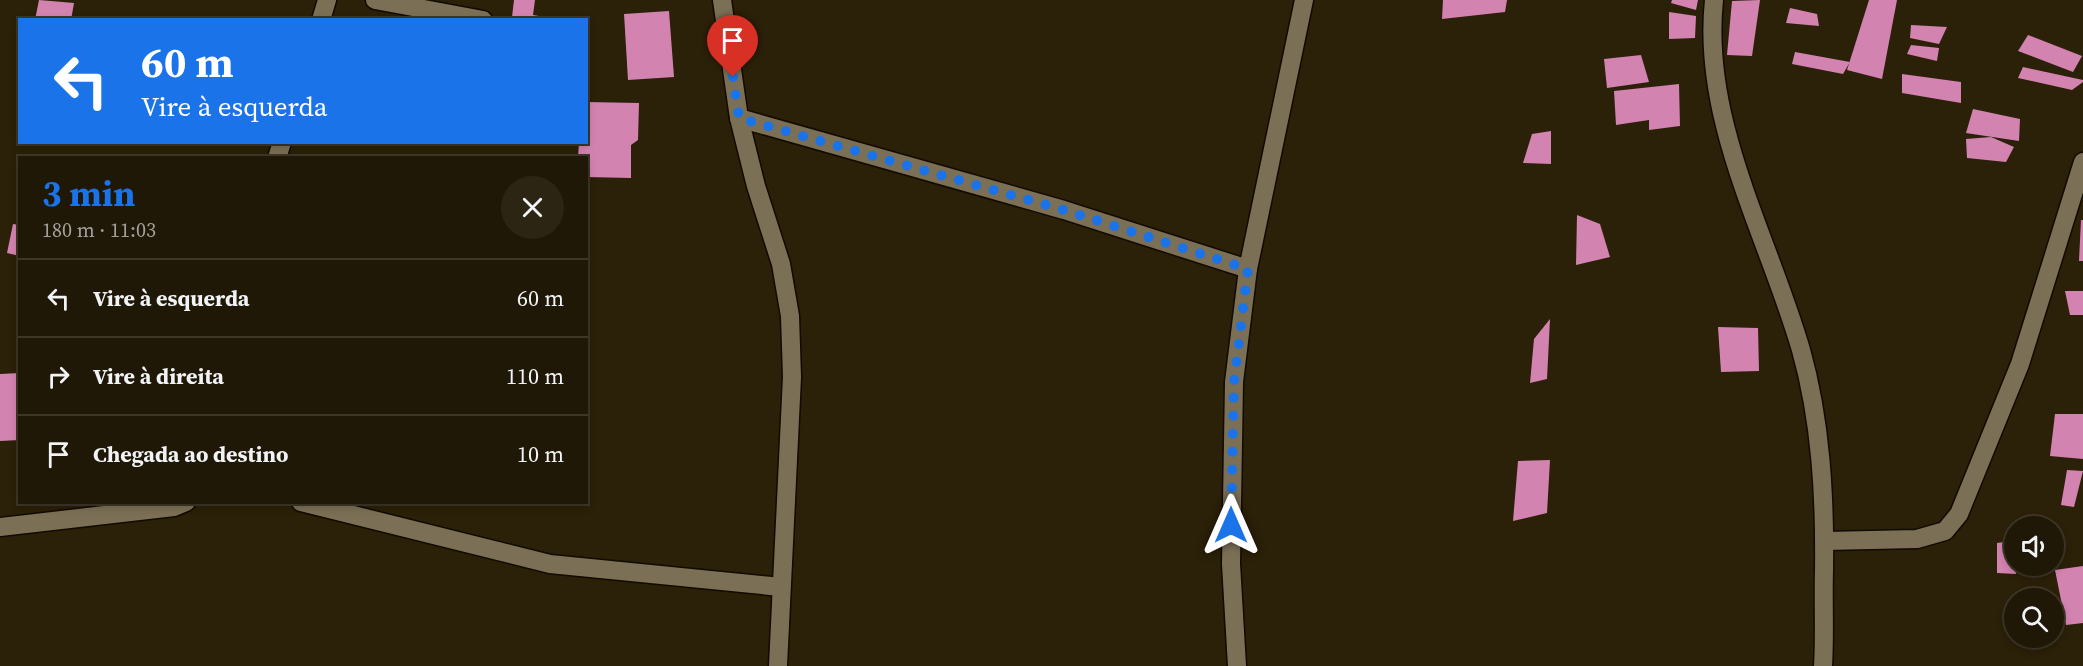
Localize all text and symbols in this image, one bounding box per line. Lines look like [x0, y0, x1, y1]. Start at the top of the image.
pin [707, 15, 758, 77]
icon: arrive [716, 24, 749, 57]
text: 60 m [141, 33, 234, 91]
icon: left [42, 42, 120, 120]
text: Vire à esquerda [141, 88, 327, 125]
text: 3 min [42, 169, 135, 218]
button: close [501, 176, 564, 239]
text: 180 m · 11:03 [42, 216, 156, 244]
icon: left [42, 282, 75, 315]
text: Vire à esquerda [93, 283, 249, 313]
text: 60 m [517, 283, 564, 313]
icon: right [42, 360, 75, 393]
text: Vire à direita [93, 361, 224, 391]
text: 110 m [506, 361, 564, 391]
icon: arrive [42, 438, 75, 471]
text: Chegada ao destino [93, 439, 288, 469]
text: 10 m [517, 439, 564, 469]
position arrow [1199, 493, 1263, 557]
map controls [2004, 516, 2064, 648]
button: sound [2004, 516, 2064, 576]
button: search [2004, 588, 2064, 648]

